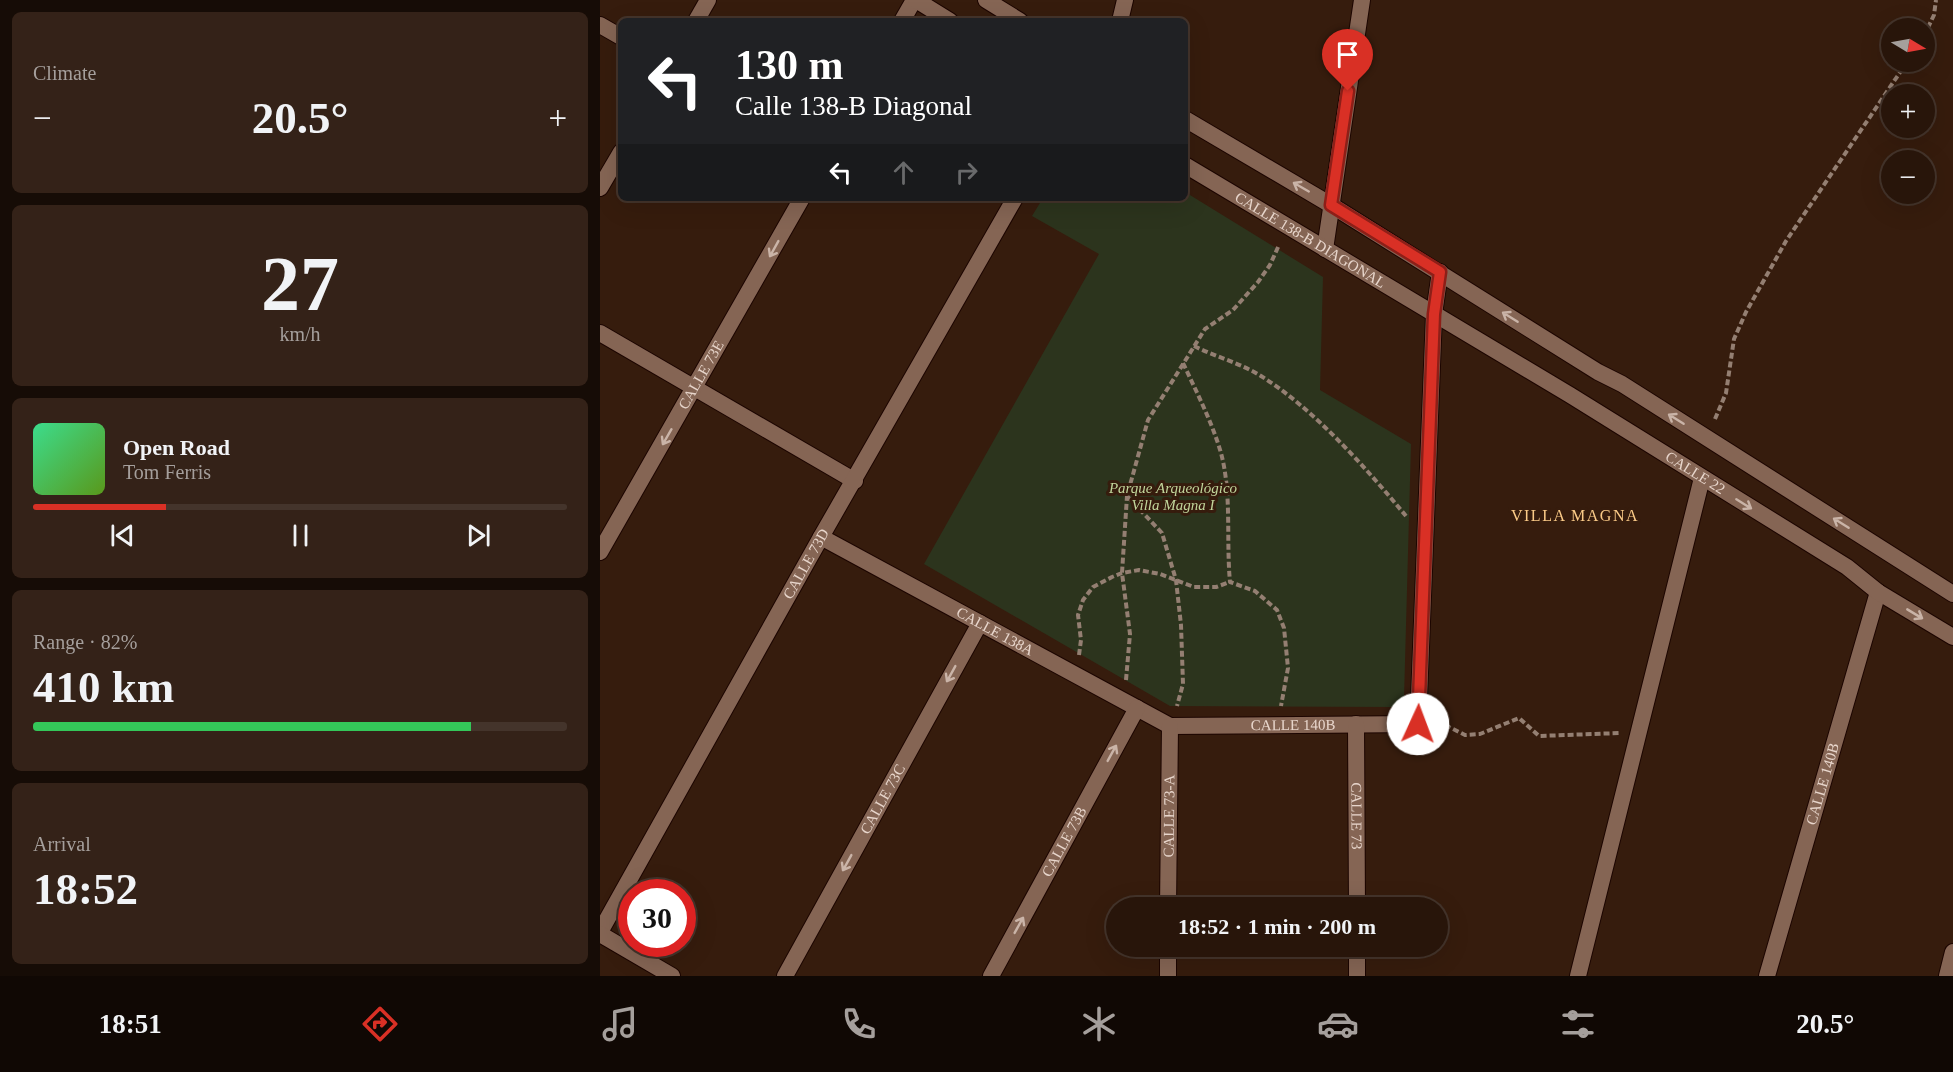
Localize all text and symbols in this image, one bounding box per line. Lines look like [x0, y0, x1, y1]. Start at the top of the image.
north arrow [1881, 18, 1935, 72]
map controls [1881, 18, 1935, 204]
pin [1322, 29, 1373, 91]
icon: arrive [1331, 38, 1364, 71]
icon: left [636, 42, 714, 120]
text: 130 m [735, 42, 844, 88]
text: Climate [33, 62, 96, 84]
button: + [1881, 84, 1935, 138]
text: Calle 138-B Diagonal [735, 91, 972, 121]
text: 20.5° [252, 93, 348, 143]
text: − [33, 100, 52, 136]
text: + [548, 100, 567, 136]
button: − [1881, 150, 1935, 204]
icon: left [824, 156, 857, 189]
icon: ahead [887, 156, 920, 189]
icon: right [950, 156, 983, 189]
one-way arrow [1293, 181, 1310, 193]
street label: CALLE 138-B DIAGONAL [1232, 189, 1389, 291]
text: 27 [261, 240, 339, 327]
one-way arrow [767, 240, 779, 257]
one-way arrow [1502, 310, 1519, 322]
text: km/h [279, 323, 321, 345]
street label: CALLE 73E [675, 338, 727, 412]
one-way arrow [1668, 412, 1685, 424]
one-way arrow [661, 428, 673, 445]
text: Open Road [123, 435, 230, 460]
street label: CALLE 22 [1663, 448, 1728, 497]
text: Tom Ferris [123, 461, 211, 483]
park label: Parque Arqueológico Villa Magna I [1108, 480, 1238, 513]
one-way arrow [1735, 498, 1752, 510]
district label: VILLA MAGNA [1511, 507, 1639, 524]
one-way arrow [1833, 517, 1850, 529]
icon: previous [106, 519, 139, 552]
icon: pause [284, 519, 317, 552]
icon: next [462, 519, 495, 552]
street label: CALLE 73D [780, 526, 832, 602]
street label: CALLE 138A [954, 604, 1037, 659]
one-way arrow [1906, 609, 1923, 621]
text: Range · 82% [33, 631, 137, 653]
text: 410 km [33, 662, 174, 712]
one-way arrow [945, 665, 957, 682]
position arrow [1386, 692, 1450, 756]
street label: CALLE 140B [1251, 717, 1335, 733]
street label: CALLE 140B [1803, 741, 1842, 827]
one-way arrow [1107, 745, 1118, 763]
street label: CALLE 73C [857, 762, 908, 837]
street label: CALLE 73-A [1161, 774, 1177, 858]
street label: CALLE 73 [1348, 782, 1365, 850]
street label: CALLE 73B [1039, 804, 1090, 879]
text: Arrival [33, 833, 91, 855]
one-way arrow [841, 854, 853, 871]
text: 18:52 [33, 864, 138, 914]
speed limit sign: 30 [618, 879, 696, 957]
text: 18:52 · 1 min · 200 m [1178, 914, 1376, 939]
one-way arrow [1014, 916, 1025, 934]
icon: directions [359, 1003, 401, 1045]
icon: music [599, 1003, 641, 1045]
icon: phone [838, 1003, 880, 1045]
icon: climate [1078, 1003, 1120, 1045]
icon: car [1317, 1003, 1359, 1045]
icon: filters [1557, 1003, 1599, 1045]
text: 18:51 [99, 1009, 162, 1039]
text: 20.5° [1796, 1009, 1854, 1039]

